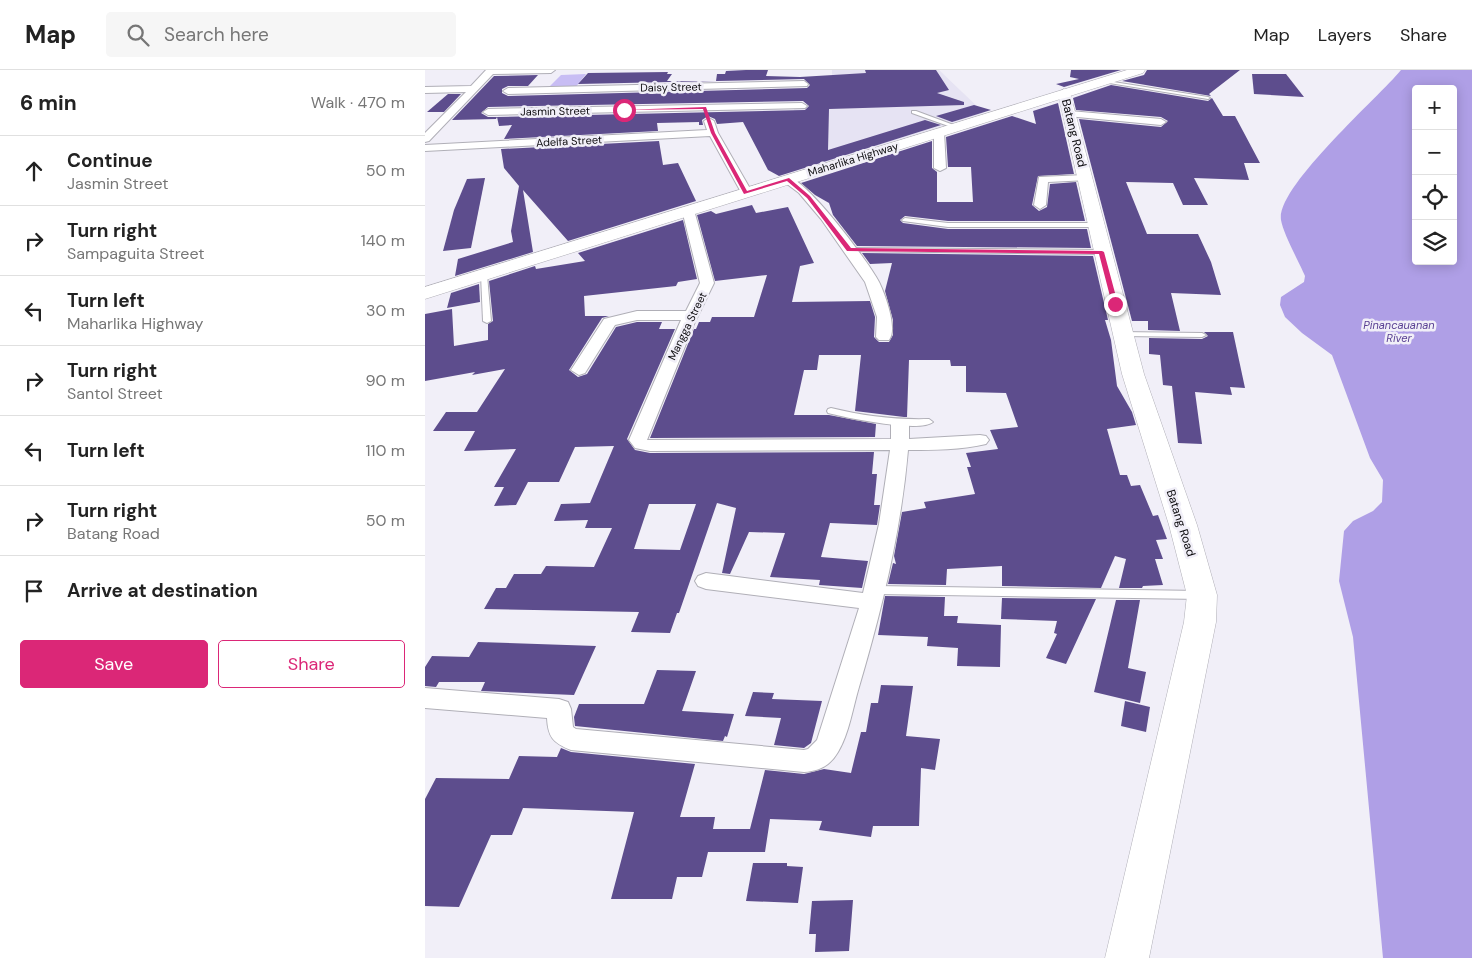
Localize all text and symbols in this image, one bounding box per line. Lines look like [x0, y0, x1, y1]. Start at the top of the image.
search box [106, 12, 456, 57]
text: Map [25, 19, 76, 50]
icon: search [124, 21, 152, 49]
text: Search here [164, 22, 269, 47]
text: Map [1254, 23, 1290, 47]
text: Layers [1318, 23, 1372, 47]
text: Share [1400, 23, 1447, 47]
street label: Daisy Street [640, 79, 702, 95]
map controls [1412, 85, 1457, 265]
button: + [1412, 85, 1457, 130]
text: 6 min [20, 89, 77, 117]
text: Walk · 470 m [311, 92, 405, 113]
street label: Batang Road [1058, 97, 1090, 169]
route start [613, 99, 636, 122]
street label: Jasmin Street [520, 103, 590, 119]
button: − [1412, 130, 1457, 175]
street label: Adelfa Street [536, 132, 602, 150]
street label: Maharlika Highway [806, 139, 900, 179]
text: Continue [67, 148, 153, 173]
icon: ahead [20, 157, 48, 185]
text: 50 m [366, 160, 405, 181]
text: Jasmin Street [67, 173, 169, 194]
button: locate [1412, 175, 1457, 220]
text: Turn right [67, 218, 157, 243]
button: layers [1412, 220, 1457, 265]
icon: right [20, 227, 48, 255]
text: 140 m [361, 230, 405, 251]
text: Sampaguita Street [67, 243, 204, 264]
text: Turn left [67, 288, 145, 313]
street label: Mangga Street [665, 290, 709, 362]
route end [1104, 293, 1127, 316]
icon: left [20, 297, 48, 325]
text: 30 m [366, 300, 405, 321]
text: Maharlika Highway [67, 313, 204, 334]
water label: Pinancauanan River [1363, 318, 1435, 345]
text: Turn right [67, 358, 157, 383]
icon: right [20, 367, 48, 395]
text: 90 m [365, 370, 405, 391]
text: Santol Street [67, 383, 163, 404]
icon: left [20, 437, 48, 465]
text: Turn left [67, 438, 145, 463]
text: 110 m [366, 440, 405, 461]
street label: Batang Road [1163, 487, 1199, 559]
text: Turn right [67, 498, 157, 523]
icon: right [20, 507, 48, 535]
text: 50 m [366, 510, 405, 531]
text: Batang Road [67, 523, 160, 544]
icon: arrive [20, 577, 48, 605]
text: Arrive at destination [67, 578, 258, 603]
button: Save [20, 640, 208, 688]
button: Share [218, 640, 405, 688]

